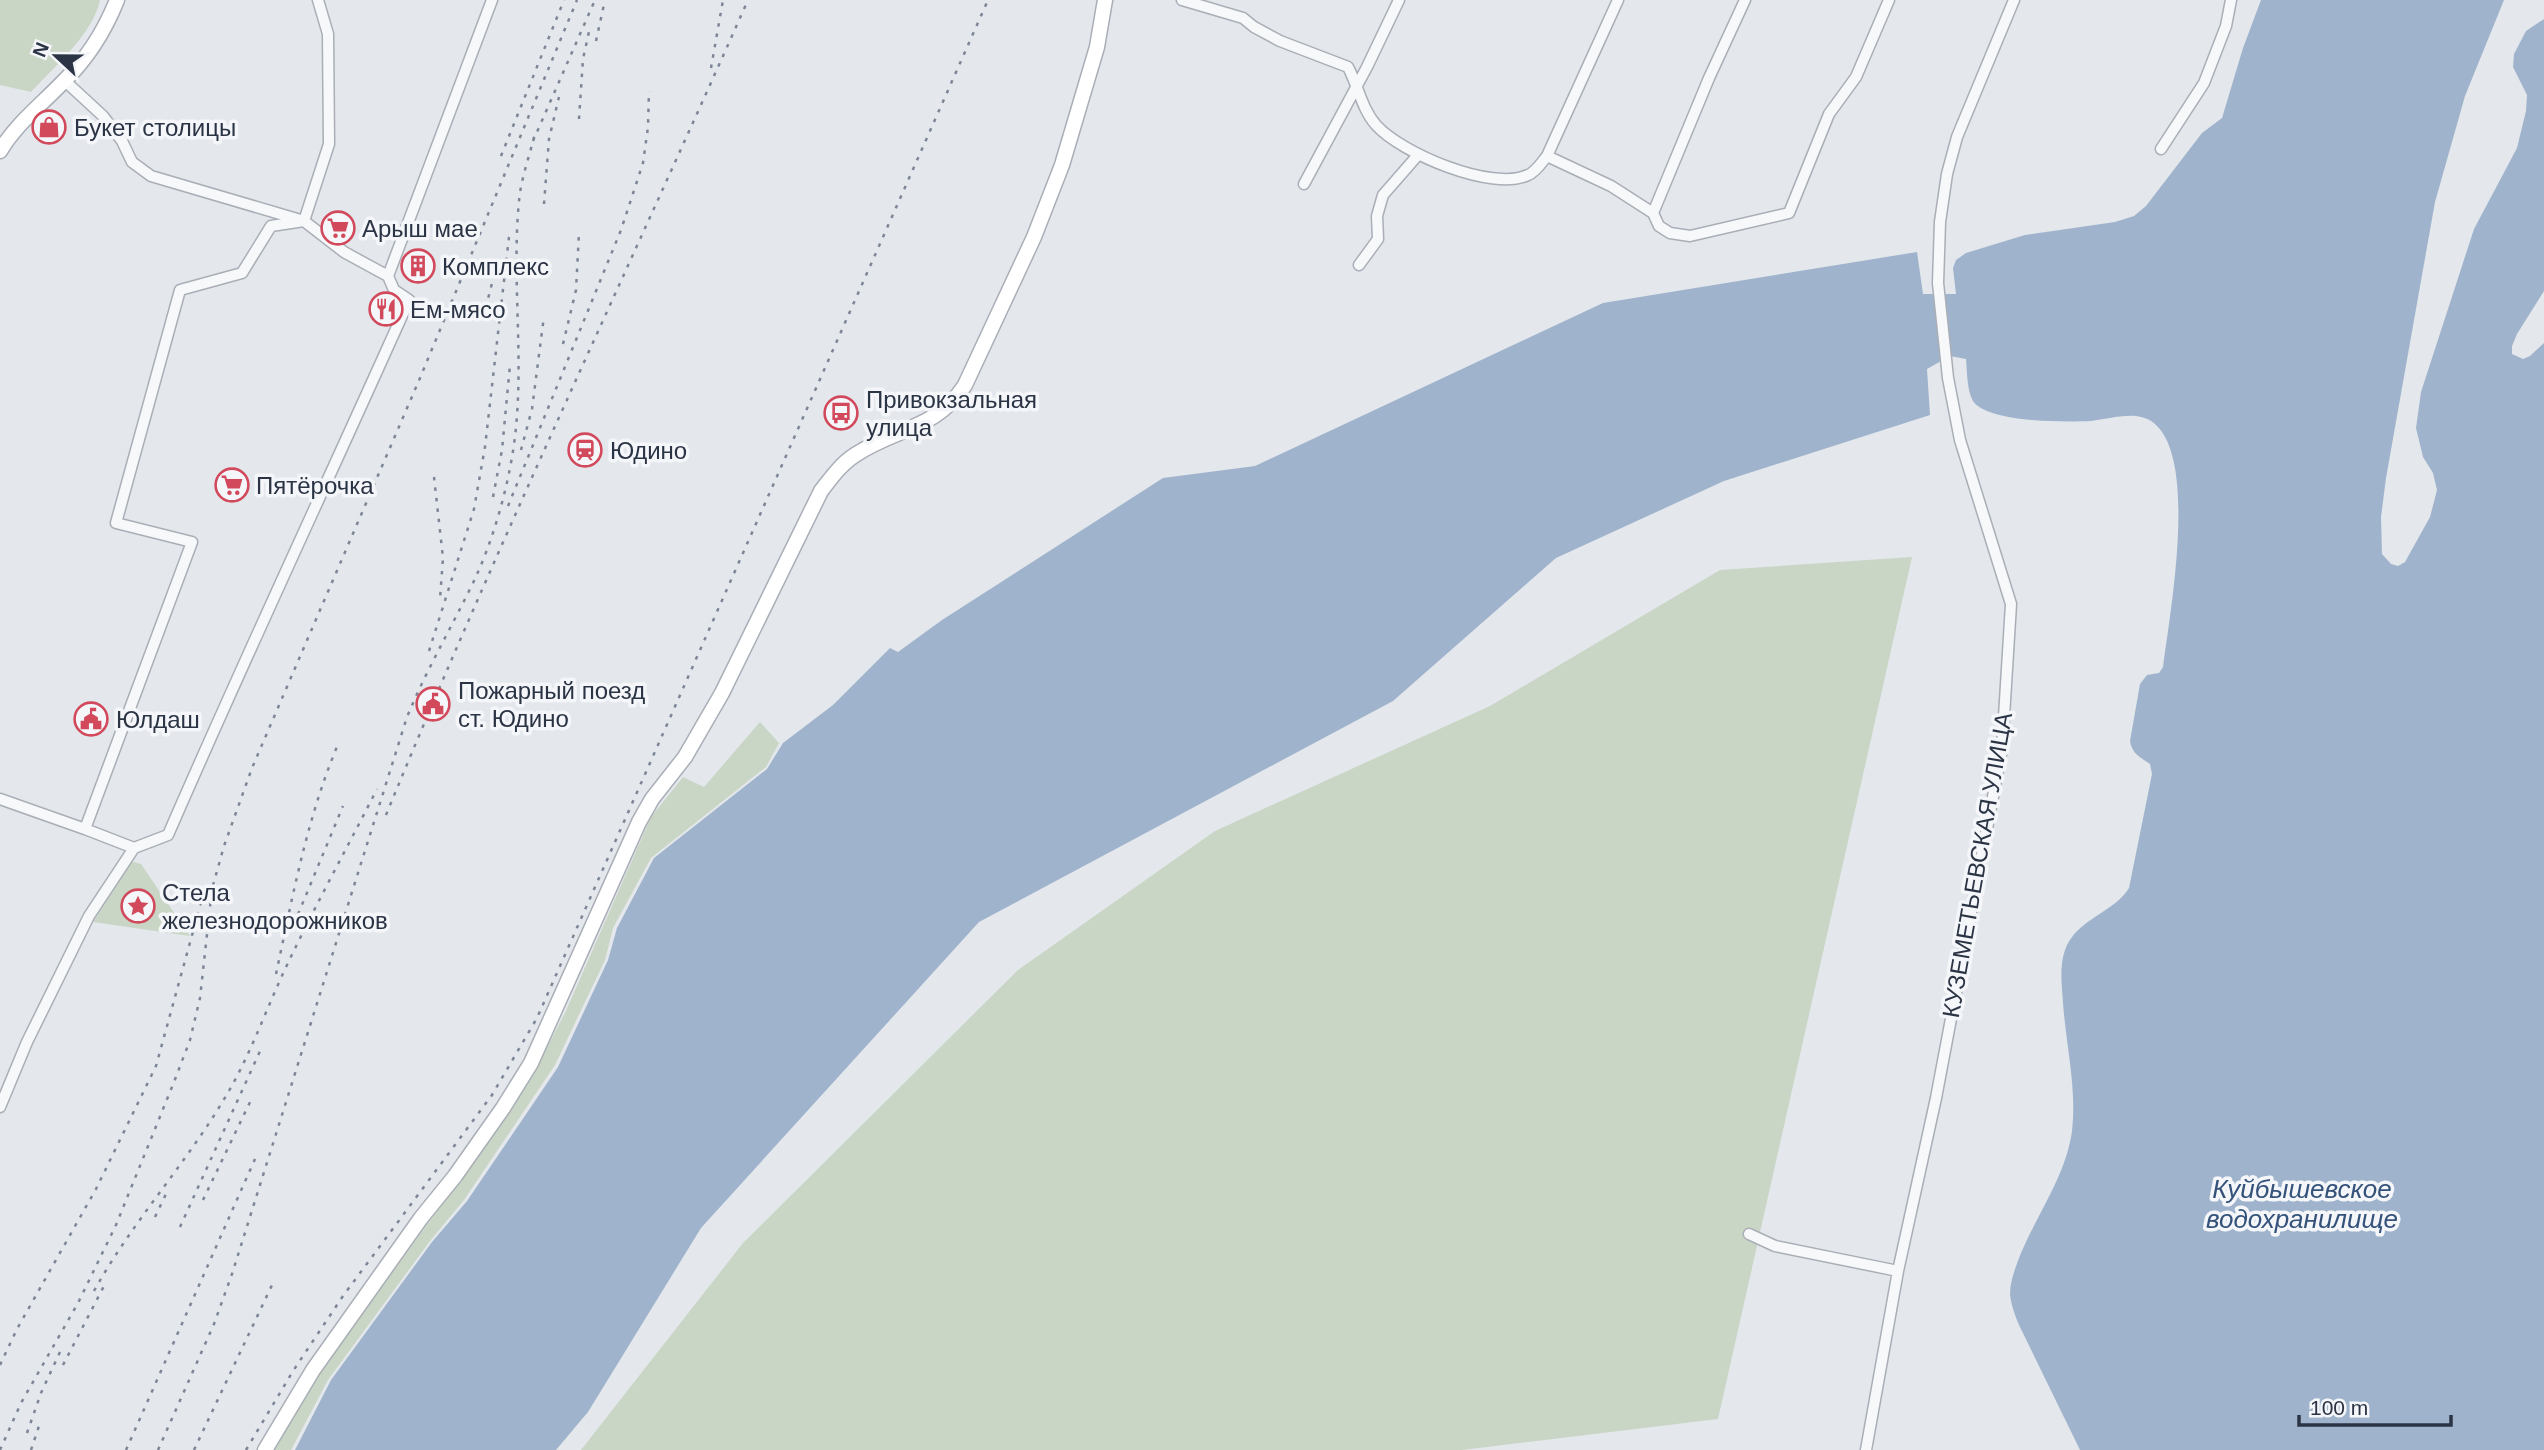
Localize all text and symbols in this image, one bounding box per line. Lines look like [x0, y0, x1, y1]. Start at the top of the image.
north arrow [21, 21, 91, 91]
text: N [28, 40, 53, 60]
shop icon: Букет столицы [30, 108, 68, 146]
place label: Букет столицы [74, 114, 236, 141]
supermarket icon: Арыш мае [319, 209, 357, 247]
place label: Арыш мае [362, 215, 478, 242]
building icon: Комплекс [399, 247, 437, 285]
place label: Комплекс [442, 253, 549, 280]
restaurant icon: Ем-мясо [367, 290, 405, 328]
place label: Ем-мясо [410, 296, 506, 323]
place label: Привокзальная улица [866, 386, 1037, 441]
bus stop icon: Привокзальная улица [822, 394, 860, 432]
station icon: Юдино [566, 431, 604, 469]
place label: Юдино [610, 437, 687, 464]
supermarket icon: Пятёрочка [213, 466, 251, 504]
place label: Пятёрочка [256, 472, 374, 499]
place label: Пожарный поезд ст. Юдино [458, 677, 645, 732]
public building icon: Пожарный поезд ст. Юдино [414, 685, 452, 723]
public building icon: Юлдаш [72, 700, 110, 738]
place label: Юлдаш [116, 706, 200, 733]
street label: КУЗЕМЕТЬЕВСКАЯ УЛИЦА [1937, 710, 2017, 1020]
place label: Стела железнодорожников [162, 879, 388, 934]
place icon: Стела железнодорожников [119, 887, 157, 925]
water label: Куйбышевское водохранилище [2206, 1174, 2398, 1234]
scale bar [2299, 1384, 2451, 1428]
text: 100 m [2310, 1396, 2368, 1419]

